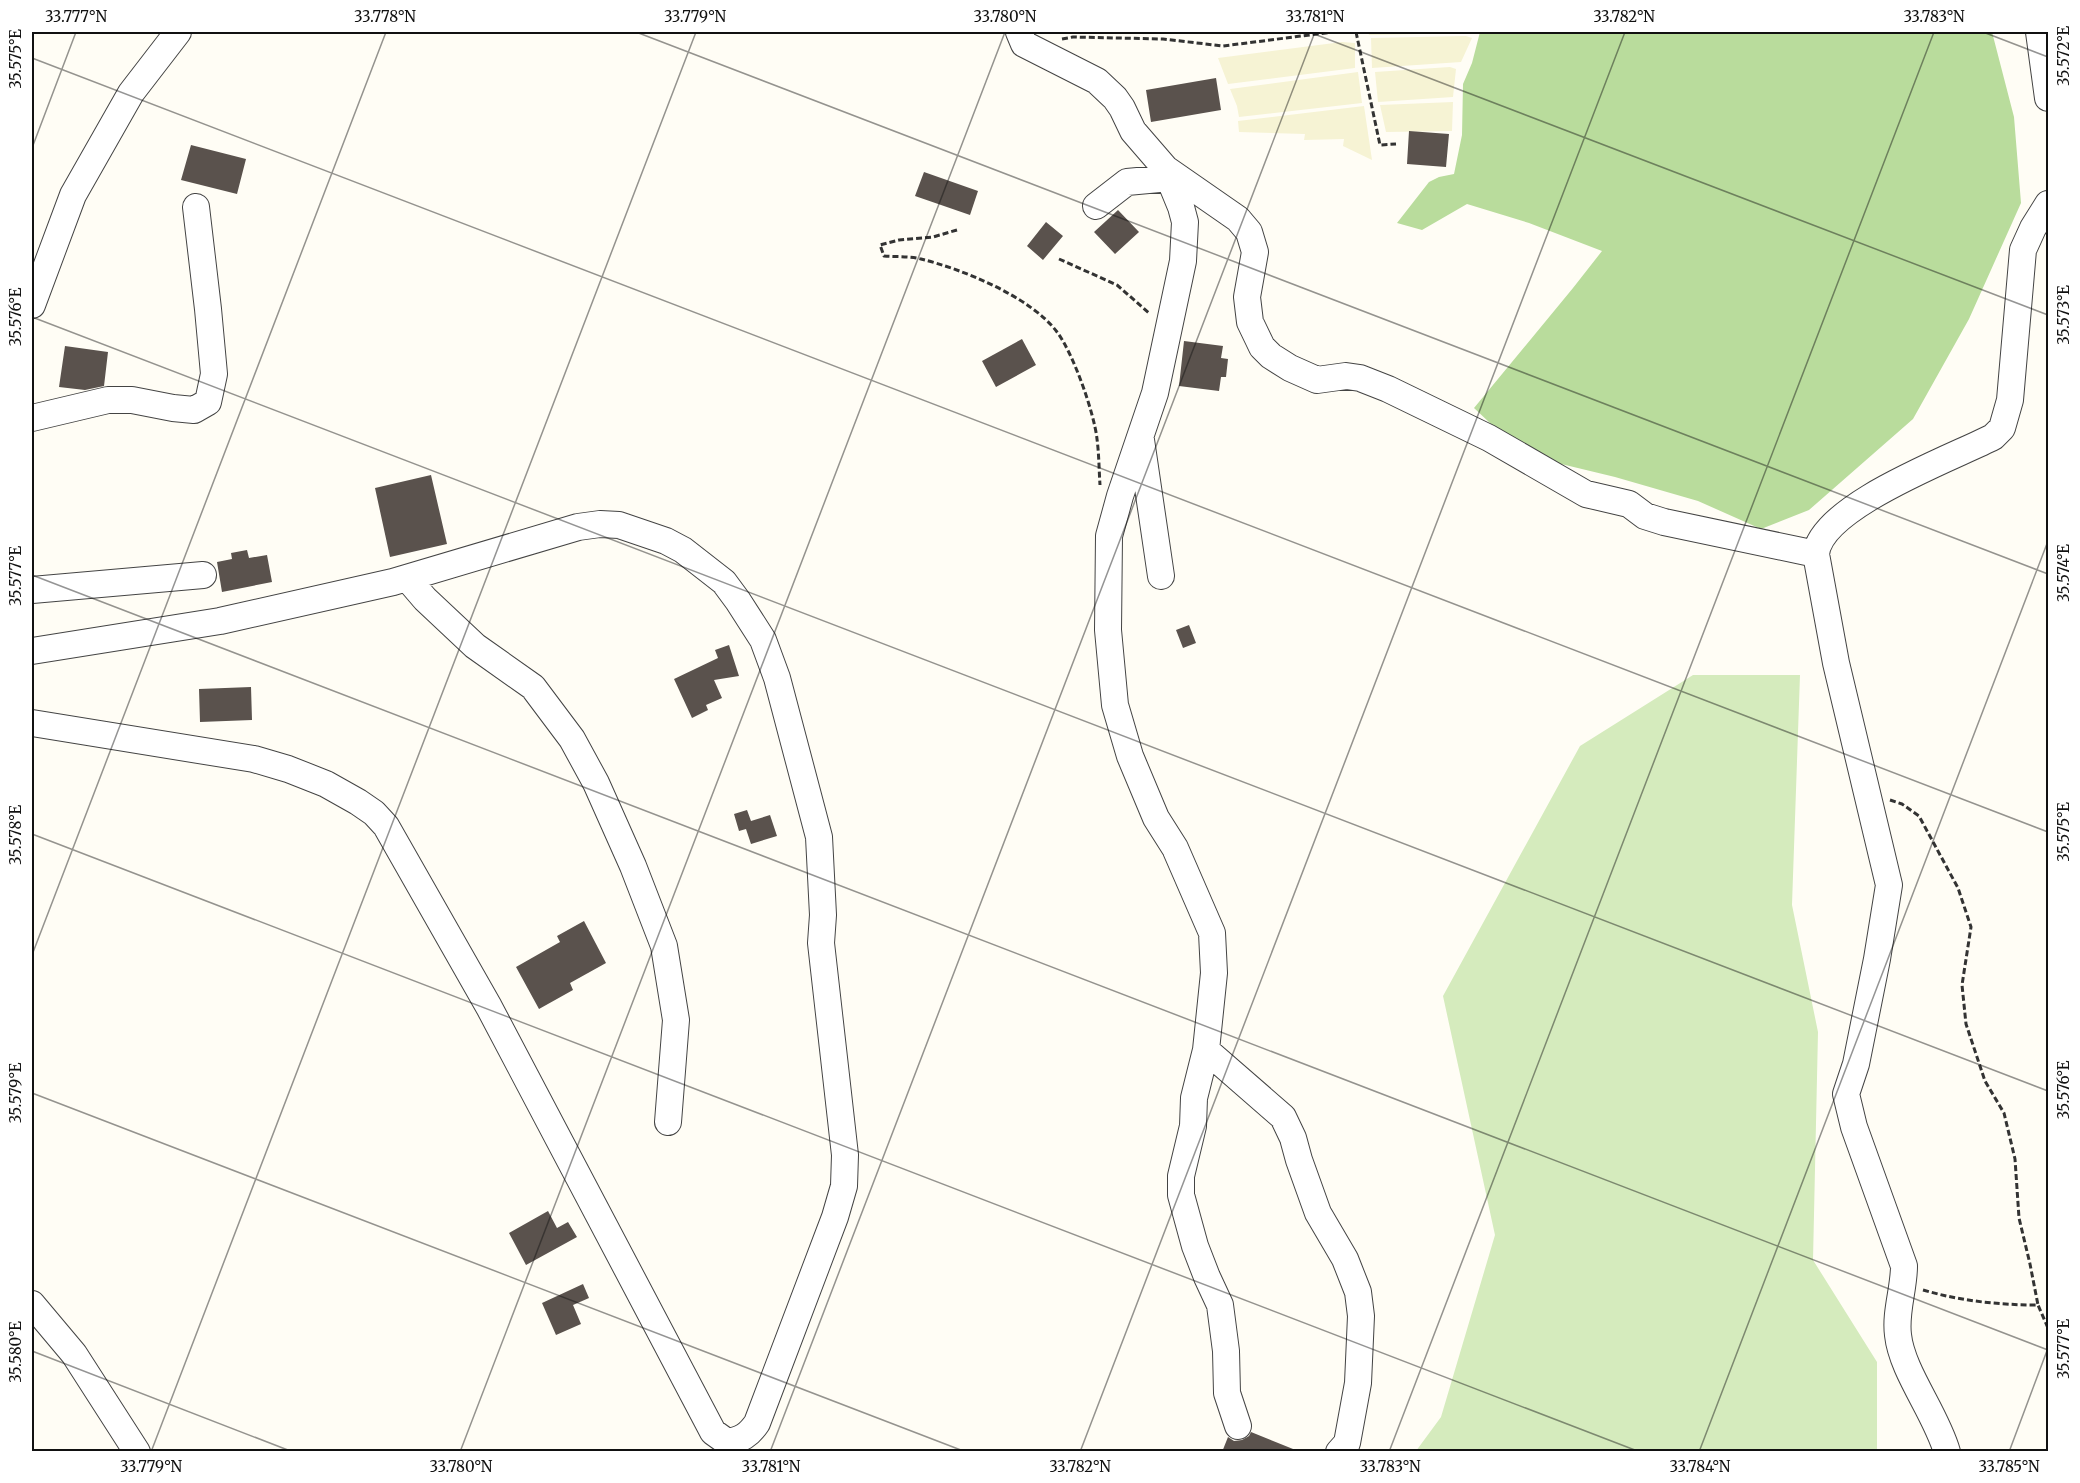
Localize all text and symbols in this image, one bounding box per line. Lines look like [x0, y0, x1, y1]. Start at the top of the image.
text: 33.777°N [45, 7, 107, 26]
text: 33.778°N [354, 7, 416, 26]
text: 33.779°N [664, 7, 726, 26]
text: 33.780°N [974, 7, 1037, 26]
text: 33.781°N [1286, 7, 1345, 26]
text: 33.782°N [1593, 7, 1655, 26]
text: 33.783°N [1903, 7, 1965, 26]
text: 35.572°E [2054, 26, 2073, 86]
text: 35.575°E [6, 29, 25, 89]
text: 35.573°E [2054, 285, 2073, 345]
text: 35.576°E [6, 287, 25, 346]
text: 35.574°E [2054, 544, 2073, 602]
text: 35.577°E [6, 545, 25, 606]
text: 35.575°E [2054, 802, 2073, 862]
text: 35.578°E [6, 805, 25, 865]
text: 35.576°E [2054, 1060, 2073, 1119]
text: 35.579°E [6, 1062, 25, 1123]
text: 35.577°E [2054, 1318, 2073, 1379]
text: 35.580°E [6, 1321, 25, 1383]
text: 33.779°N [120, 1457, 182, 1476]
text: 33.780°N [430, 1457, 493, 1476]
text: 33.781°N [742, 1457, 801, 1476]
text: 33.782°N [1049, 1457, 1111, 1476]
text: 33.783°N [1359, 1457, 1421, 1476]
text: 33.784°N [1670, 1457, 1731, 1476]
text: 33.785°N [1978, 1457, 2040, 1476]

